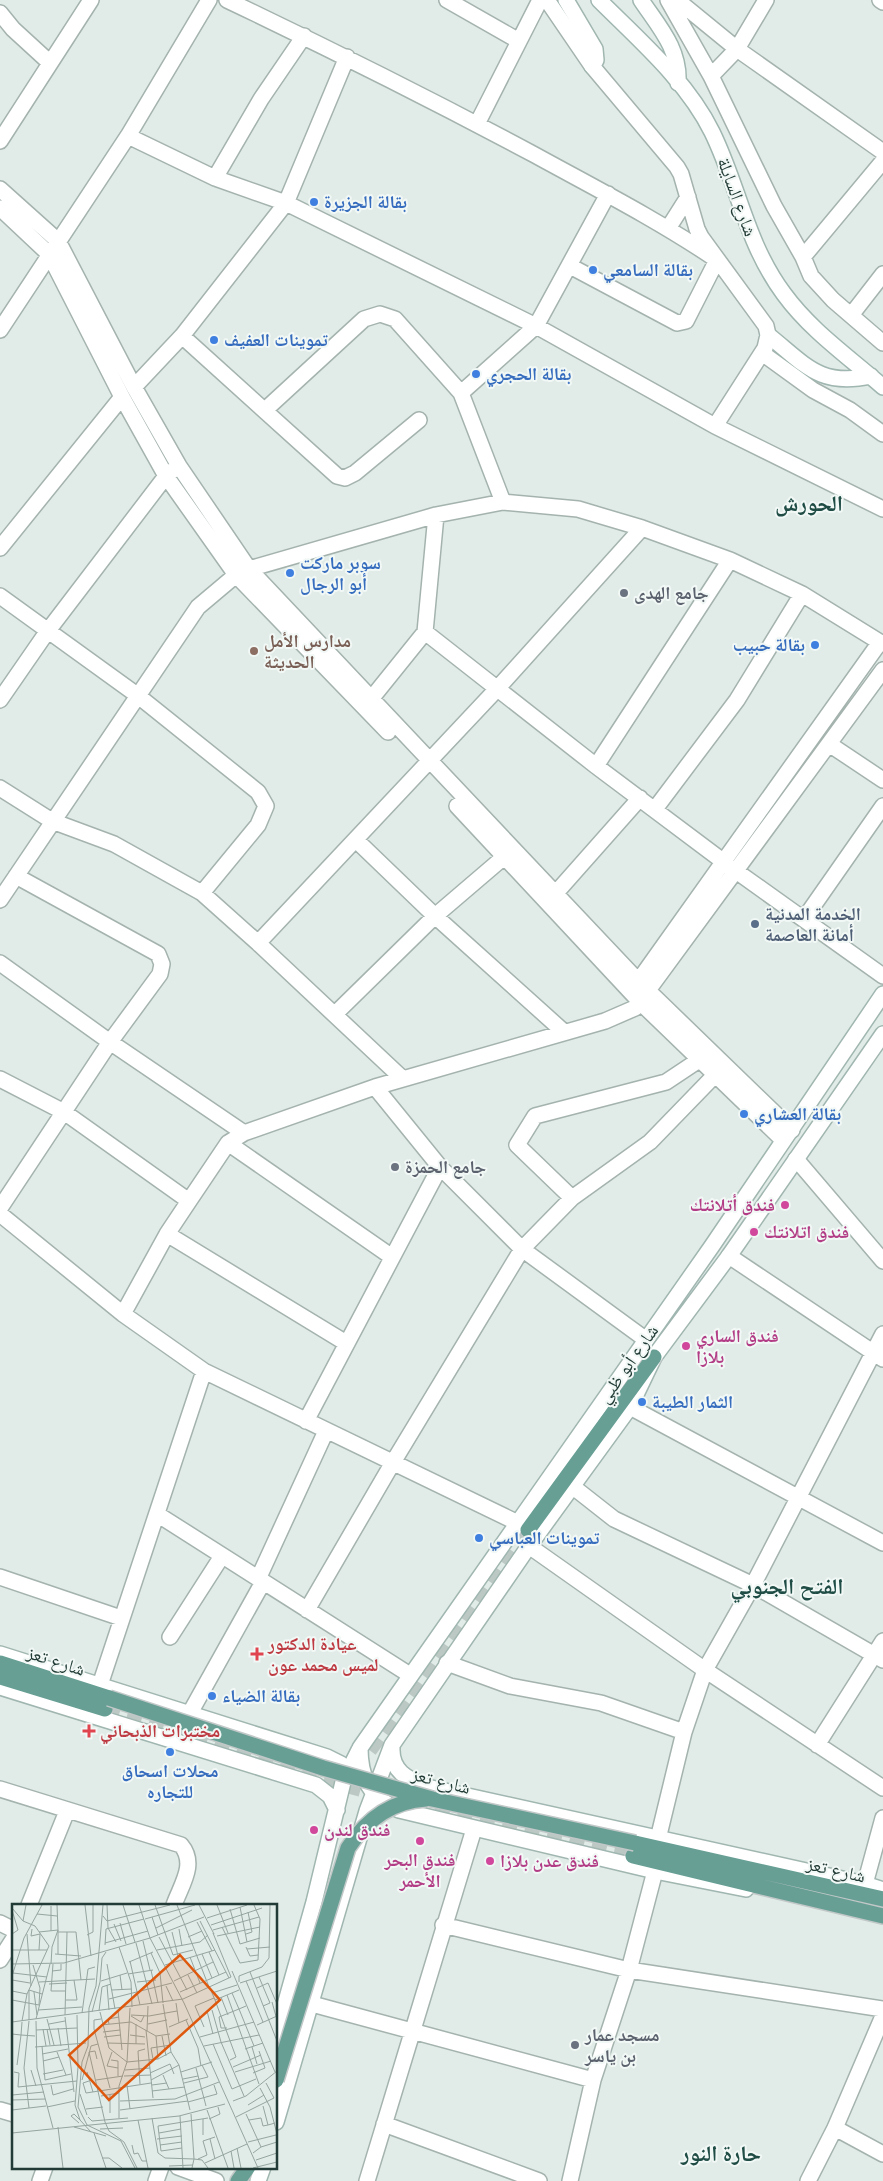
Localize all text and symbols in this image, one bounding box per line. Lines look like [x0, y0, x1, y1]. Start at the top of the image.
street label: شارع السايلة [713, 155, 761, 239]
place label: بقالة الجزيرة [324, 191, 407, 213]
marker: بقالة الجزيرة [308, 196, 320, 208]
place label: بقالة السامعي [603, 259, 693, 284]
marker: بقالة السامعي [587, 264, 599, 276]
place label: تموينات العفيف [224, 329, 328, 351]
marker: تموينات العفيف [208, 334, 220, 346]
place label: بقالة الحجري [486, 363, 571, 388]
marker: بقالة الحجري [470, 368, 482, 380]
district label: الحورش [775, 490, 843, 517]
place label: سوبر ماركت أبو الرجال [300, 552, 381, 595]
marker: سوبر ماركت أبو الرجال [284, 567, 296, 579]
place label: جامع الهدى [634, 582, 709, 605]
marker: جامع الهدى [618, 587, 630, 599]
place label: مدارس الأمل الحديثة [264, 630, 351, 673]
place label: بقالة حبيب [733, 634, 805, 656]
marker: بقالة حبيب [809, 639, 821, 651]
marker: مدارس الأمل الحديثة [248, 645, 260, 657]
place label: الخدمة المدنية أمانة العاصمة [765, 903, 861, 946]
marker: الخدمة المدنية أمانة العاصمة [749, 918, 761, 930]
place label: بقالة العشاري [754, 1103, 841, 1128]
marker: بقالة العشاري [738, 1108, 750, 1120]
place label: جامع الحمزة [405, 1156, 487, 1179]
marker: جامع الحمزة [389, 1161, 401, 1173]
place label: فندق أتلانتك [690, 1194, 775, 1216]
marker: فندق أتلانتك [779, 1199, 791, 1211]
place label: فندق اتلانتك [764, 1221, 849, 1243]
marker: فندق اتلانتك [748, 1226, 760, 1238]
street label: شارع أبو ظبي [593, 1320, 666, 1410]
place label: فندق الساري بلازا [696, 1325, 779, 1368]
marker: فندق الساري بلازا [680, 1340, 692, 1352]
place label: الثمار الطيبة [652, 1391, 733, 1413]
marker: الثمار الطيبة [636, 1396, 648, 1408]
place label: تموينات العباسي [489, 1527, 599, 1552]
marker: تموينات العباسي [473, 1532, 485, 1544]
district label: الفتح الجنوبي [730, 1573, 844, 1603]
place label: عيادة الدكتور لميس محمد عون [267, 1633, 379, 1676]
street label: شارع تعز [23, 1641, 88, 1681]
marker: عيادة الدكتور لميس محمد عون [250, 1647, 264, 1661]
place label: بقالة الضياء [222, 1685, 300, 1707]
marker: بقالة الضياء [206, 1690, 218, 1702]
place label: مختبرات الذبحاني [100, 1720, 220, 1745]
marker: مختبرات الذبحاني [82, 1724, 96, 1738]
marker: محلات اسحاق للتجاره [164, 1746, 176, 1758]
place label: محلات اسحاق للتجاره [122, 1760, 218, 1803]
street label: شارع تعز [408, 1763, 473, 1799]
place label: فندق لندن [324, 1819, 390, 1841]
marker: فندق لندن [308, 1824, 320, 1836]
marker: فندق البحر الأحمر [414, 1835, 426, 1847]
place label: فندق البحر الأحمر [384, 1849, 455, 1892]
place label: فندق عدن بلازا [500, 1850, 599, 1872]
street label: شارع تعز [803, 1852, 868, 1887]
marker: فندق عدن بلازا [484, 1855, 496, 1867]
inset map [12, 1904, 278, 2168]
place label: مسجد عمار بن ياسر [584, 2024, 660, 2067]
marker: مسجد عمار بن ياسر [569, 2039, 581, 2051]
district label: حارة النور [680, 2140, 761, 2167]

